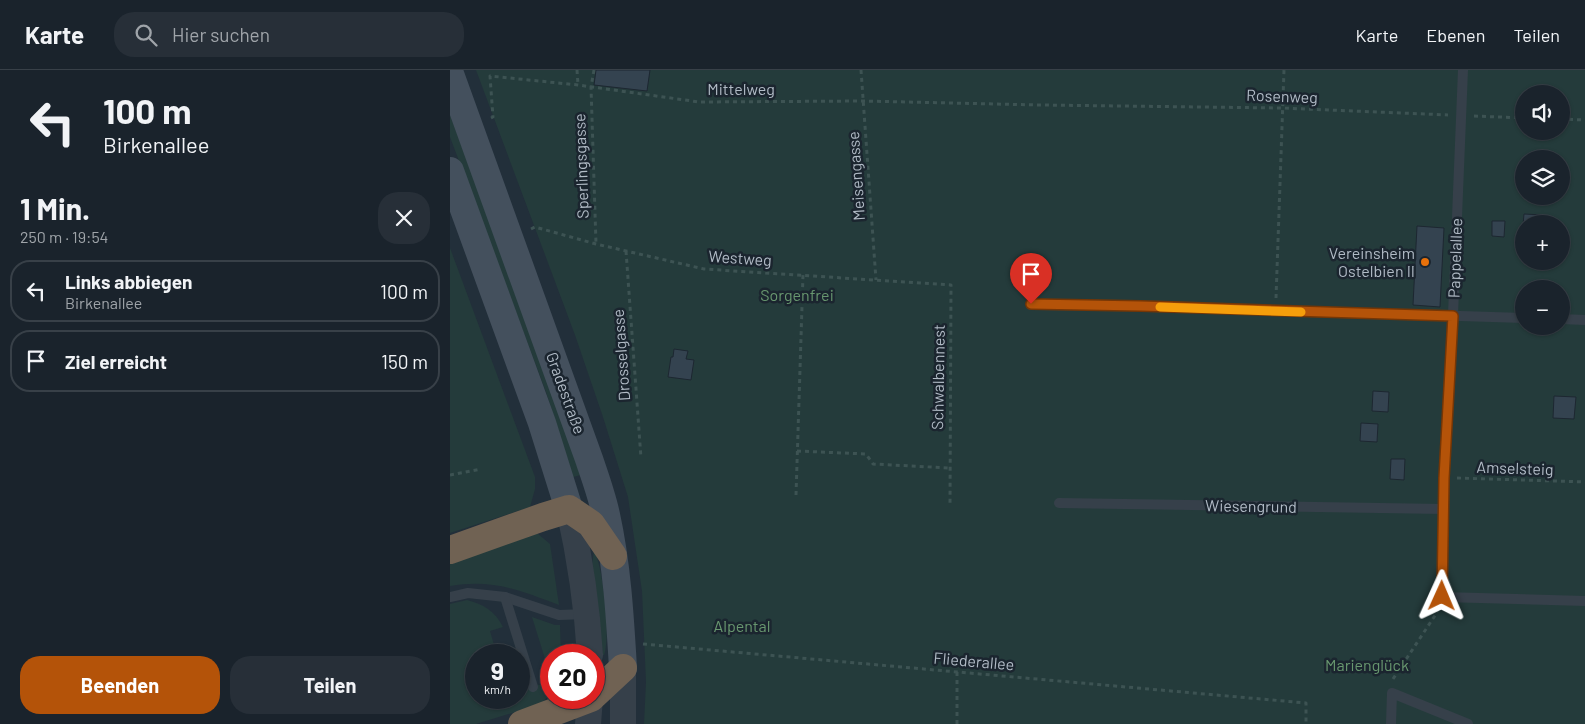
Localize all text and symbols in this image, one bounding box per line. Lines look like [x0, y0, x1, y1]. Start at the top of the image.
search box [114, 12, 464, 57]
text: Karte [25, 20, 84, 49]
icon: search [132, 21, 160, 49]
text: Hier suchen [172, 23, 270, 46]
text: Karte [1355, 24, 1398, 46]
text: Ebenen [1426, 24, 1485, 46]
text: Teilen [1513, 24, 1560, 46]
street label: Mittelweg [707, 79, 775, 98]
street label: Rosenweg [1246, 85, 1318, 106]
map controls [1515, 85, 1570, 335]
button: sound [1515, 85, 1570, 140]
text: 100 m [103, 89, 192, 131]
icon: left [20, 90, 85, 155]
street label: Sperlingsgasse [569, 113, 592, 219]
text: Birkenallee [103, 131, 209, 157]
street label: Meisengasse [843, 131, 868, 221]
button: layers [1515, 150, 1570, 205]
text: 1 Min. [20, 190, 90, 226]
button: close [378, 192, 430, 244]
button: + [1515, 215, 1570, 270]
street label: Pappelallee [1444, 218, 1465, 298]
text: 250 m · 19:54 [20, 227, 108, 246]
place label: Vereinsheim Ostelbien II [1329, 243, 1415, 280]
street label: Westweg [708, 246, 772, 269]
pin [1010, 253, 1052, 304]
marker: Vereinsheim Ostelbien II [1419, 256, 1431, 268]
icon: arrive [1017, 260, 1045, 288]
text: Links abbiegen [65, 270, 192, 293]
icon: left [22, 277, 50, 305]
text: 100 m [380, 280, 428, 303]
button: − [1515, 280, 1570, 335]
park label: Sorgenfrei [760, 285, 834, 304]
text: Birkenallee [65, 293, 142, 312]
street label: Drosselgasse [608, 308, 633, 402]
street label: Schwalbennest [927, 324, 948, 430]
icon: arrive [22, 347, 50, 375]
street label: Gradestraße [543, 349, 590, 436]
text: Ziel erreicht [65, 350, 167, 373]
text: 150 m [381, 350, 428, 373]
street label: Amselsteig [1476, 457, 1554, 478]
street label: Wiesengrund [1205, 495, 1297, 516]
position arrow [1415, 569, 1467, 621]
park label: Alpental [714, 616, 770, 635]
speed limit sign: 20 [540, 644, 605, 709]
street label: Fliederallee [933, 648, 1015, 673]
text: 9 [491, 655, 504, 685]
park label: Marienglück [1325, 655, 1409, 674]
button: Beenden [20, 656, 220, 714]
button: Teilen [230, 656, 430, 714]
text: km/h [484, 682, 511, 696]

